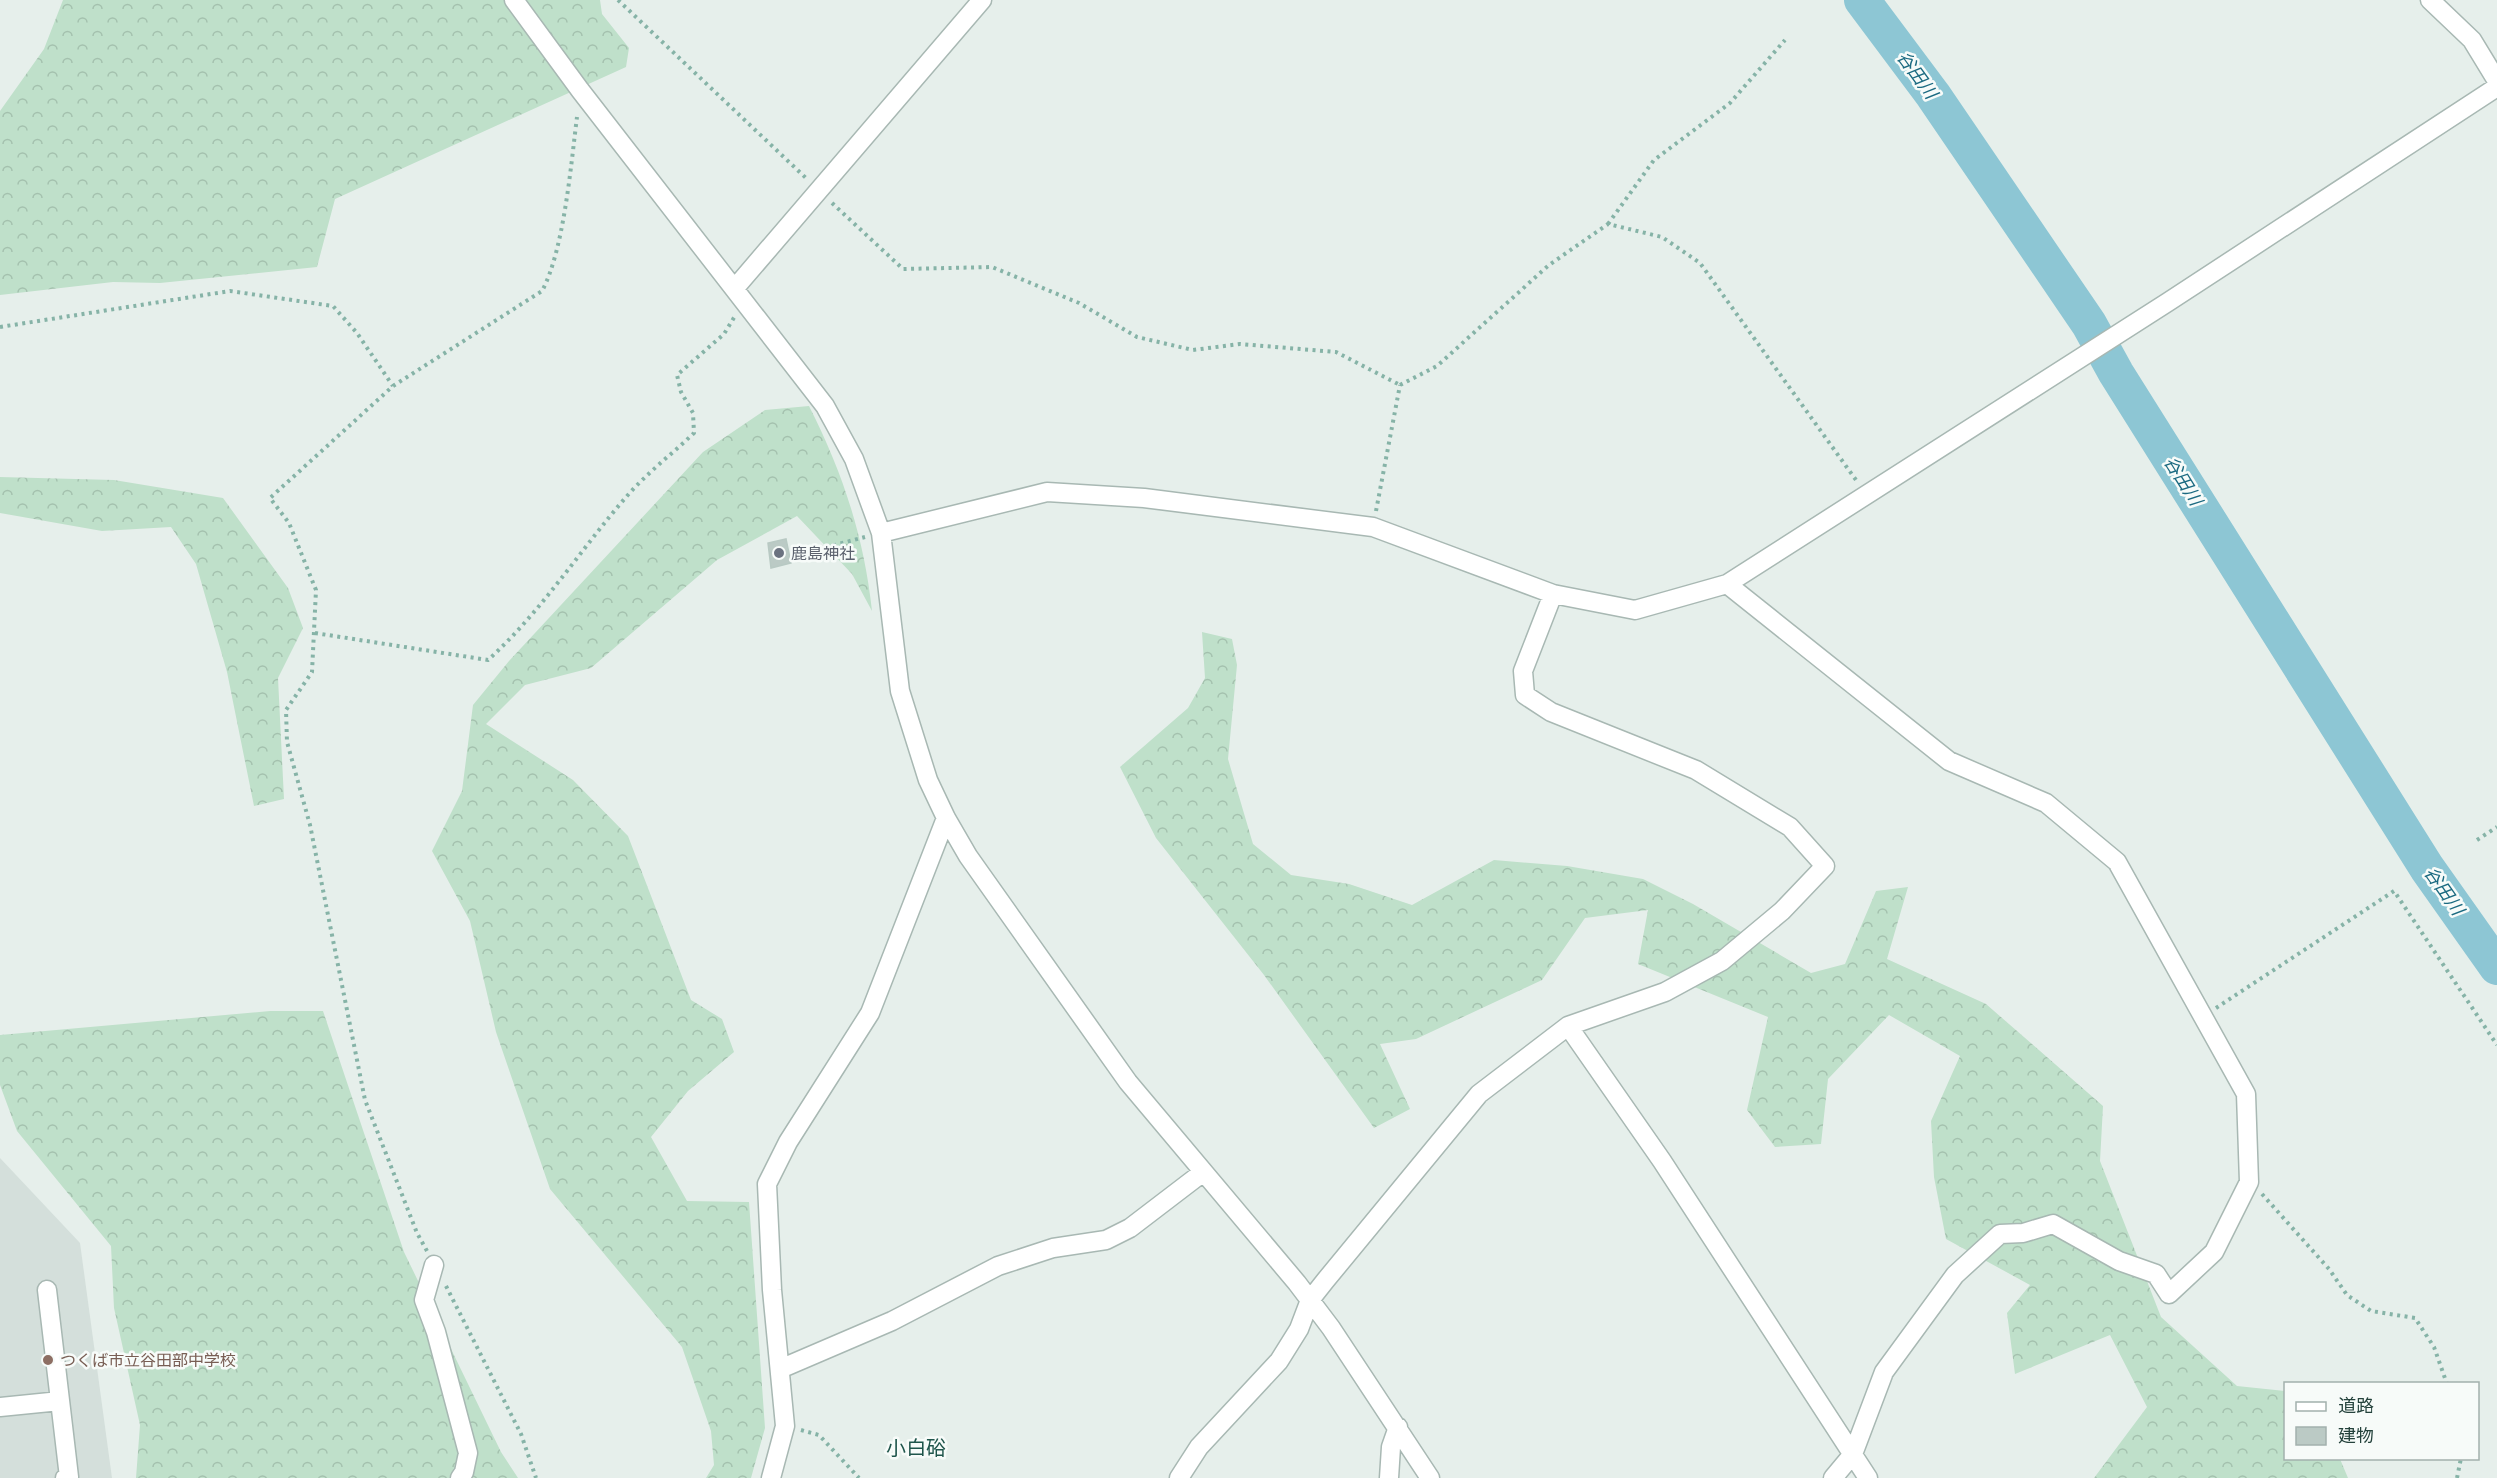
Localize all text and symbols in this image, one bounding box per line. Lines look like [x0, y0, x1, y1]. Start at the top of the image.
water label: 谷田川 [1893, 46, 1944, 104]
water label: 谷田川 [2160, 452, 2209, 511]
place label: 鹿島神社 [791, 543, 855, 562]
marker: 鹿島神社 [772, 546, 786, 560]
water label: 谷田川 [2420, 862, 2470, 920]
place label: つくば市立谷田部中学校 [60, 1350, 236, 1369]
marker: つくば市立谷田部中学校 [41, 1353, 55, 1367]
legend [2284, 1382, 2479, 1460]
text: 道路 [2338, 1394, 2374, 1416]
text: 建物 [2338, 1424, 2374, 1446]
district label: 小白硲 [886, 1435, 946, 1459]

